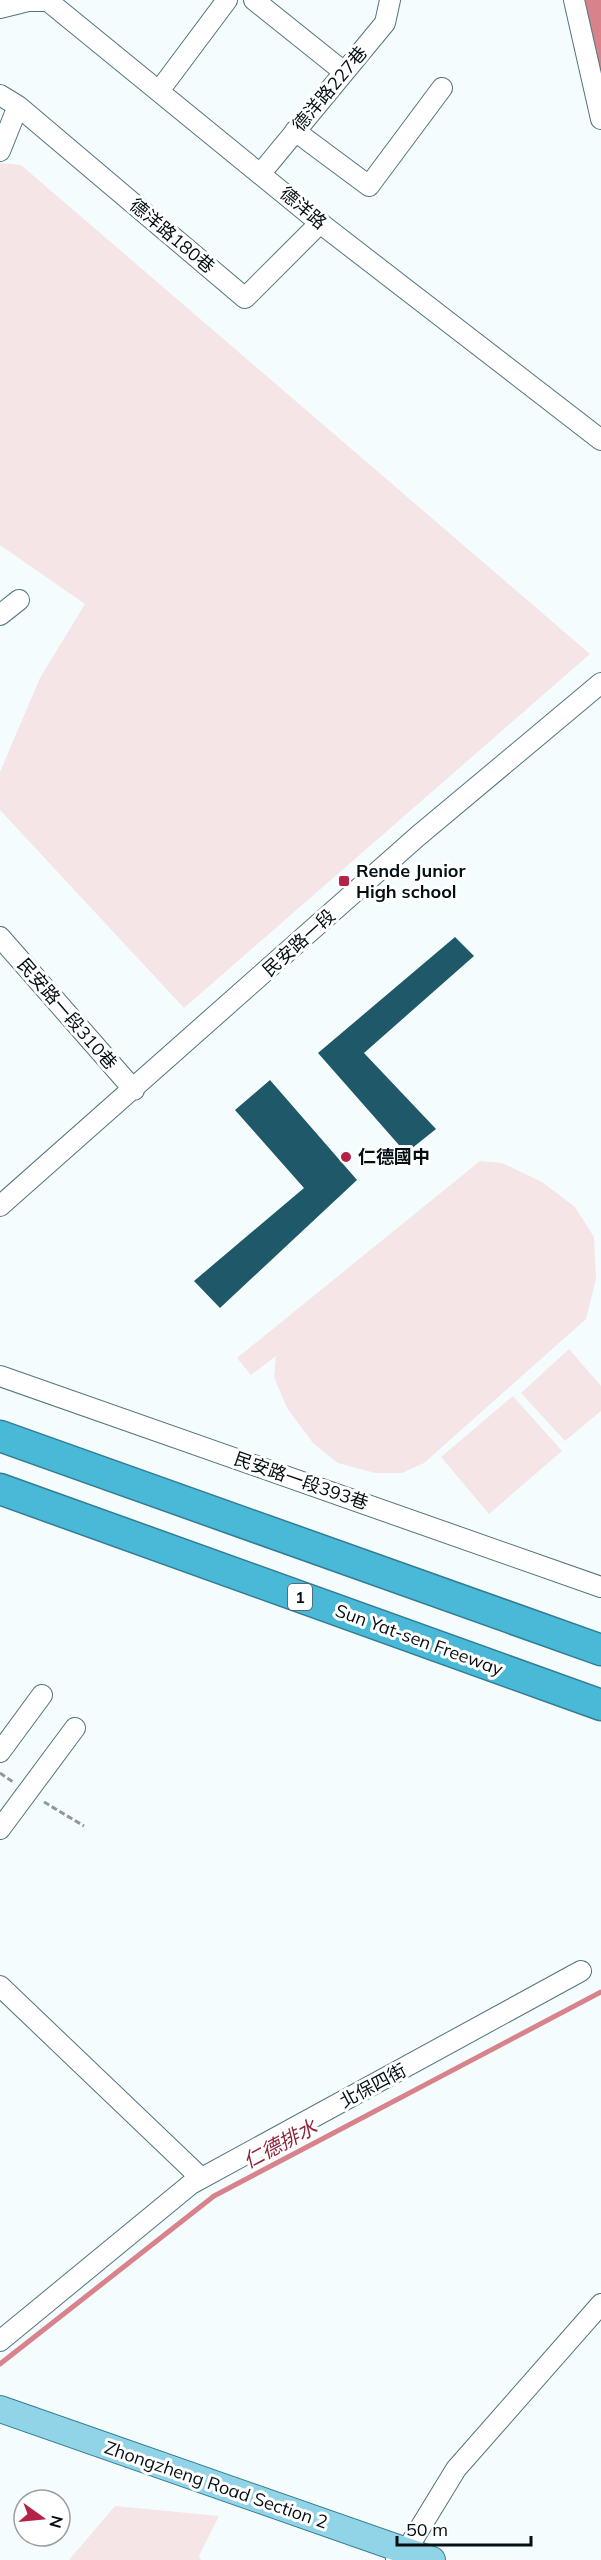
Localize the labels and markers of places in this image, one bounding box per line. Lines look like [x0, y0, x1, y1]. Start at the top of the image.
place label: Rende Junior High school [356, 859, 467, 903]
marker: Rende Junior High school [337, 874, 351, 888]
place label: 仁德國中 [358, 1145, 430, 1168]
marker: 仁德國中 [339, 1150, 353, 1164]

